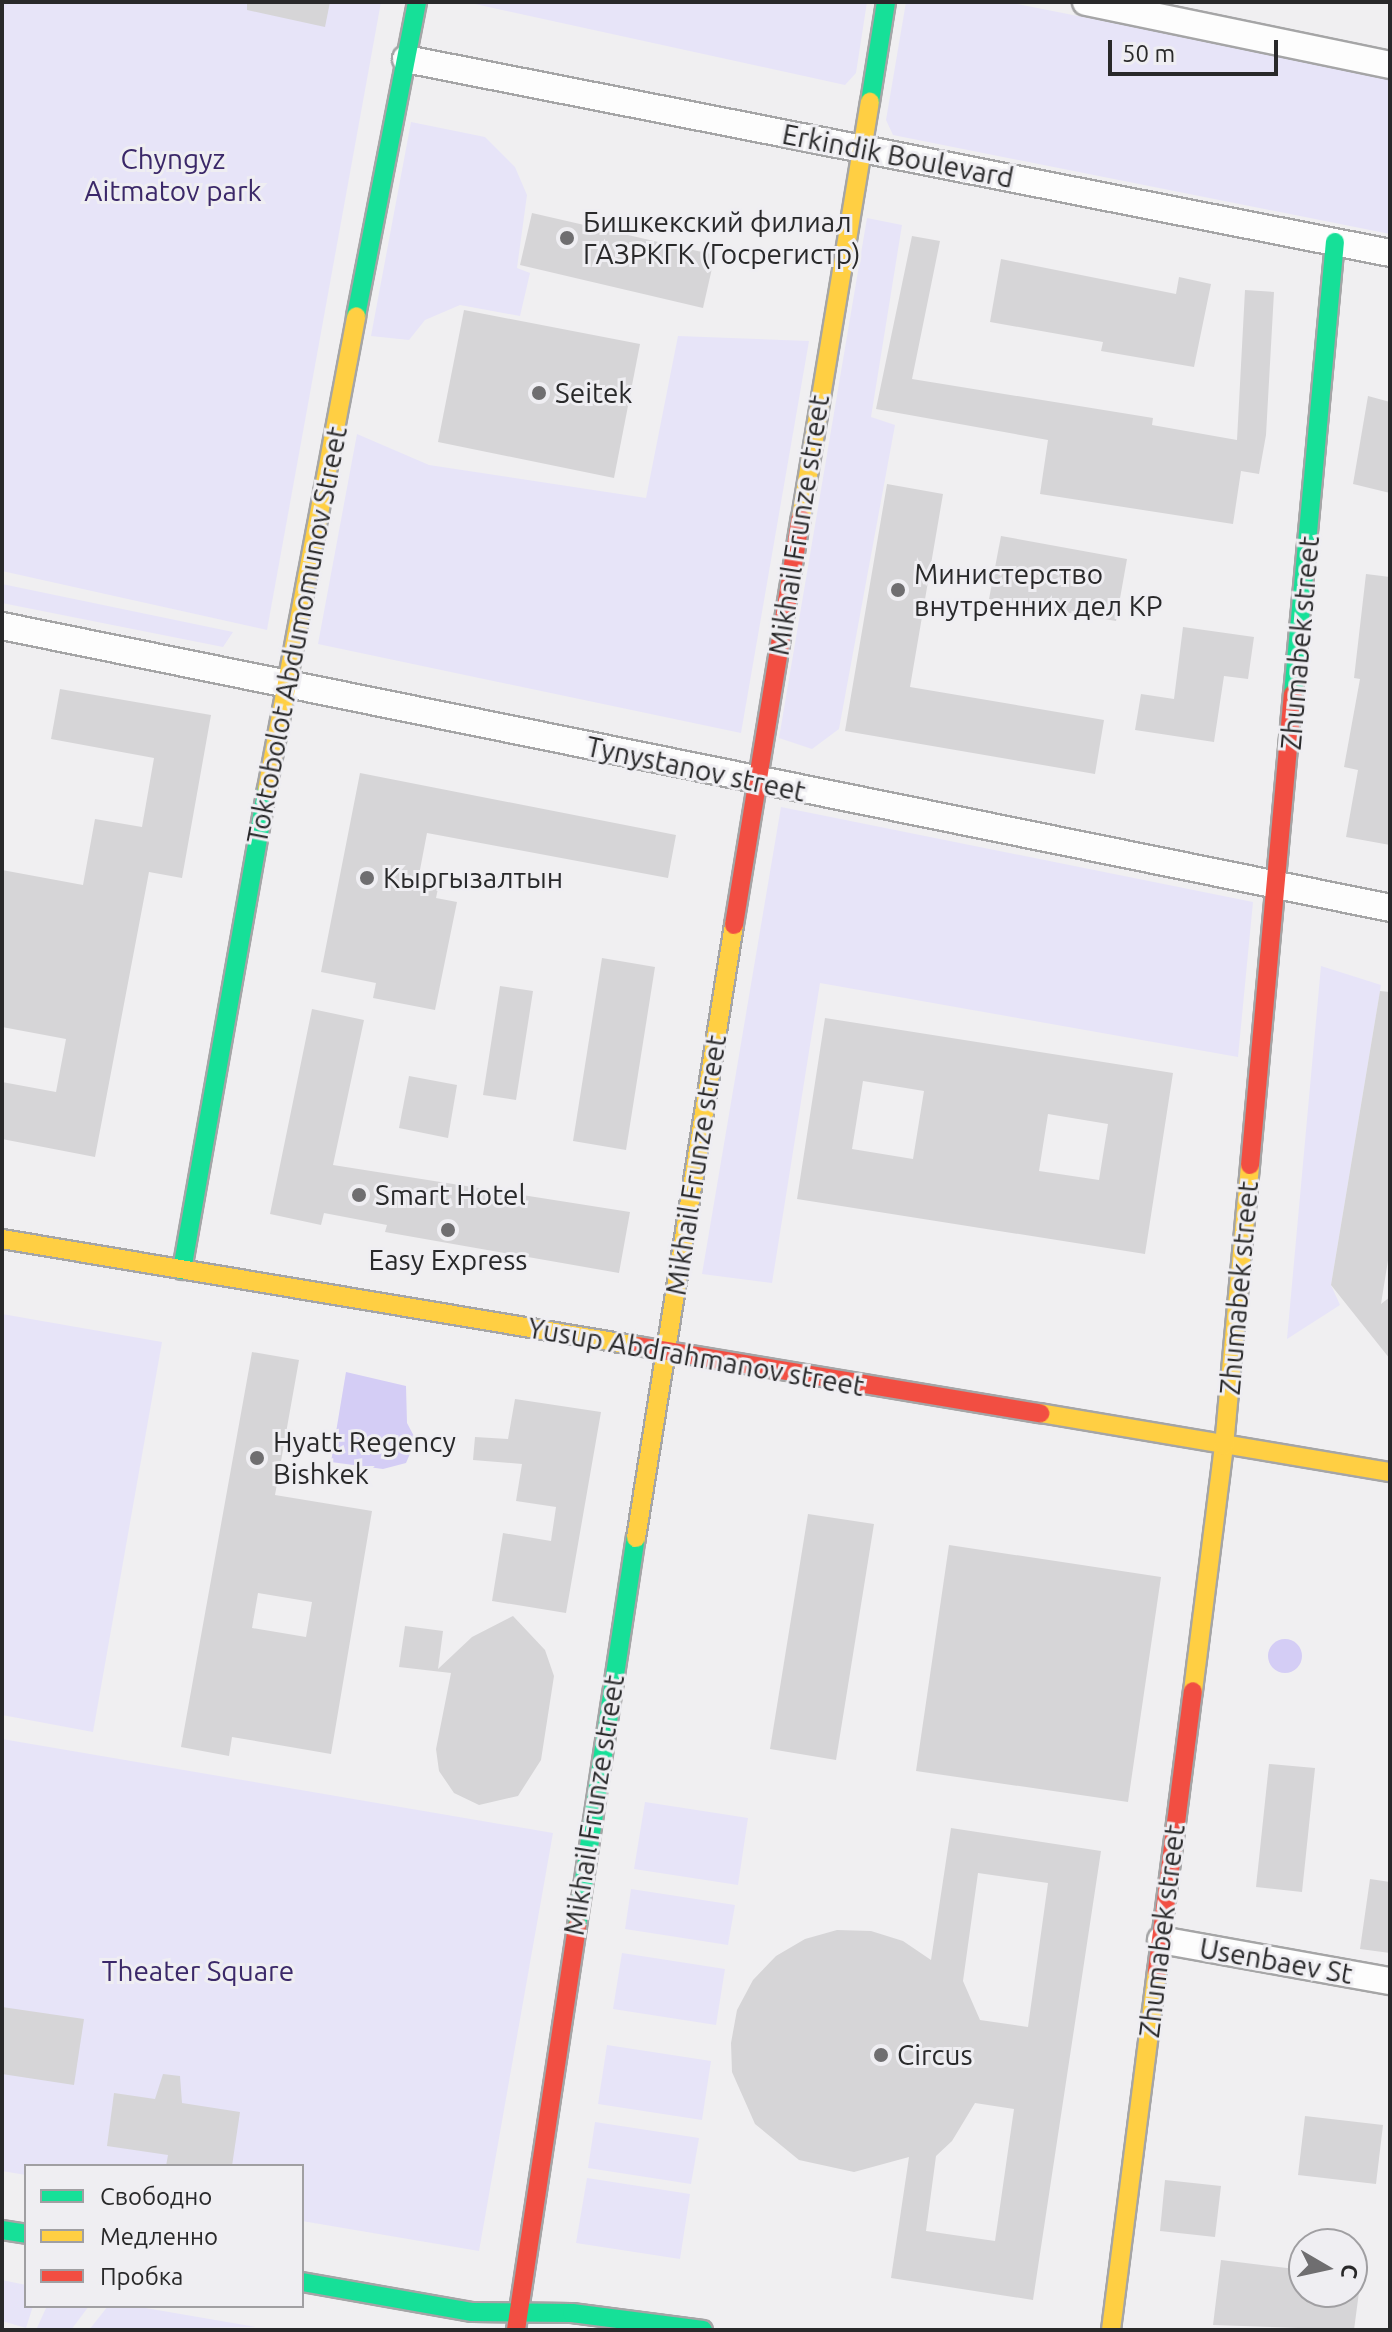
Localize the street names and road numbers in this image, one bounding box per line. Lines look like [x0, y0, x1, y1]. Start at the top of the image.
street label: Erkindik Boulevard [779, 117, 1017, 195]
street label: Mikhail Frunze street [762, 392, 836, 658]
street label: Toktobolot Abdumomunov Street [240, 424, 354, 846]
street label: Zhumabek street [1274, 535, 1326, 751]
street label: Tynystanov street [583, 729, 809, 809]
street label: Mikhail Frunze street [659, 1032, 733, 1298]
street label: Zhumabek street [1213, 1180, 1265, 1396]
street label: Yusup Abdrahmanov street [525, 1311, 867, 1403]
street label: Mikhail Frunze street [557, 1672, 631, 1938]
street label: Zhumabek street [1132, 1823, 1192, 2039]
street label: Usenbaev St [1197, 1931, 1355, 1991]

